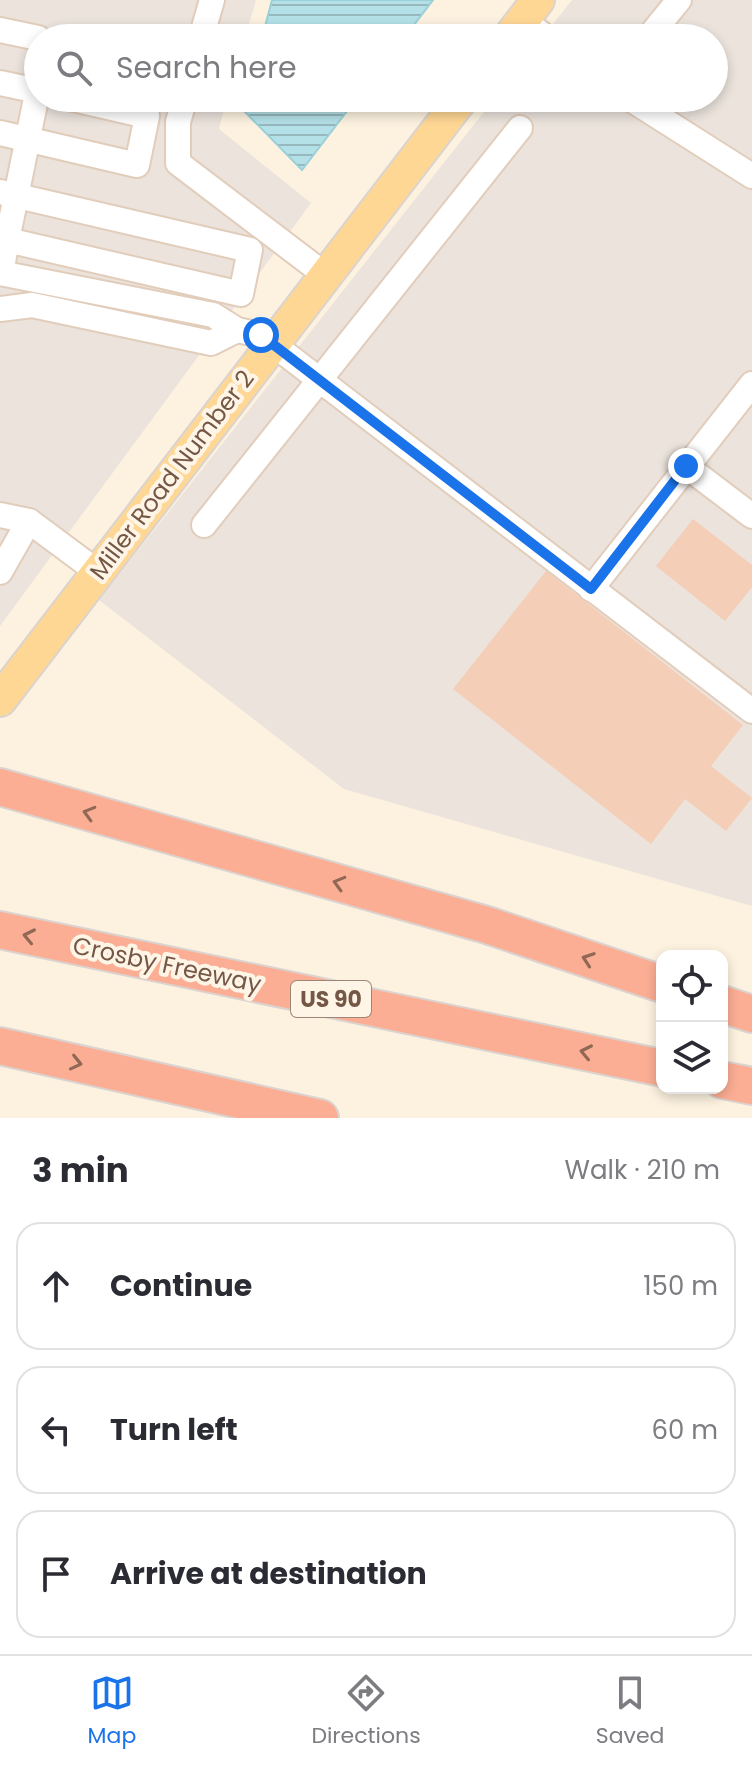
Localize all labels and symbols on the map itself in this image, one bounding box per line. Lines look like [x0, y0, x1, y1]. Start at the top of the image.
route start [243, 317, 279, 353]
street label: Miller Road Number 2 [82, 363, 261, 586]
route end [668, 448, 704, 484]
one-way arrow [83, 805, 97, 822]
one-way arrow [333, 876, 347, 892]
street label: Crosby Freeway [70, 928, 265, 1001]
one-way arrow [23, 929, 36, 946]
one-way arrow [582, 952, 596, 968]
road number: US 90 [291, 981, 371, 1017]
one-way arrow [579, 1044, 593, 1061]
one-way arrow [69, 1054, 82, 1071]

